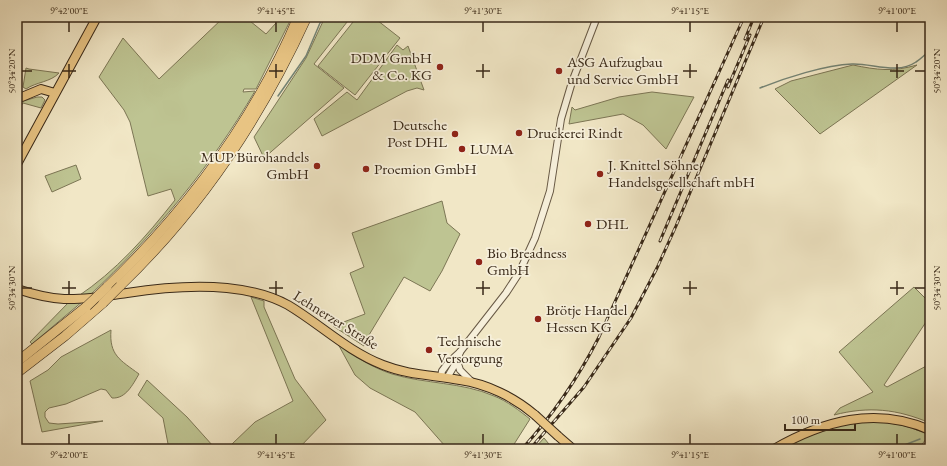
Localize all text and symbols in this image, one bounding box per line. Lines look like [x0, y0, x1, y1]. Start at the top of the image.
text: 9°42'00"E [50, 4, 88, 17]
text: 9°41'45"E [257, 4, 295, 17]
text: 9°41'30"E [464, 4, 502, 17]
text: 9°41'15"E [671, 4, 709, 17]
text: 9°41'00"E [878, 4, 916, 17]
text: 50°34'20"N [5, 48, 18, 93]
place label: DDM GmbH & Co. KG [350, 48, 432, 84]
text: 50°34'20"N [930, 48, 943, 93]
place label: ASG Aufzugbau und Service GmbH [566, 52, 679, 88]
marker: DDM GmbH & Co. KG [435, 62, 445, 72]
marker: ASG Aufzugbau und Service GmbH [554, 66, 564, 76]
place label: Deutsche Post DHL [387, 115, 447, 151]
place label: Druckerei Rindt [527, 123, 623, 142]
marker: Druckerei Rindt [514, 128, 524, 138]
marker: Deutsche Post DHL [450, 129, 460, 139]
place label: LUMA [470, 139, 514, 158]
marker: LUMA [457, 144, 467, 154]
place label: MUP Bürohandels GmbH [201, 147, 309, 183]
place label: J. Knittel Söhne Handelsgesellschaft mbH [606, 155, 755, 191]
place label: Proemion GmbH [374, 159, 477, 178]
marker: MUP Bürohandels GmbH [312, 161, 322, 171]
marker: Proemion GmbH [361, 164, 371, 174]
marker: J. Knittel Söhne Handelsgesellschaft mbH [595, 169, 605, 179]
place label: DHL [596, 214, 628, 233]
marker: DHL [583, 219, 593, 229]
place label: Bio Breadness GmbH [487, 243, 567, 279]
marker: Bio Breadness GmbH [474, 257, 484, 267]
text: 50°34'30"N [5, 265, 18, 310]
text: 50°34'30"N [930, 265, 943, 310]
street label: Lehnerzer Straße [290, 286, 382, 353]
place label: Brötje Handel Hessen KG [546, 300, 628, 336]
marker: Brötje Handel Hessen KG [533, 314, 543, 324]
place label: Technische Versorgung [437, 331, 503, 367]
marker: Technische Versorgung [424, 345, 434, 355]
scale bar [785, 406, 855, 432]
text: 100 m [791, 412, 821, 428]
text: 9°42'00"E [50, 448, 88, 461]
text: 9°41'45"E [257, 448, 295, 461]
text: 9°41'30"E [464, 448, 502, 461]
text: 9°41'15"E [671, 448, 709, 461]
text: 9°41'00"E [878, 448, 916, 461]

